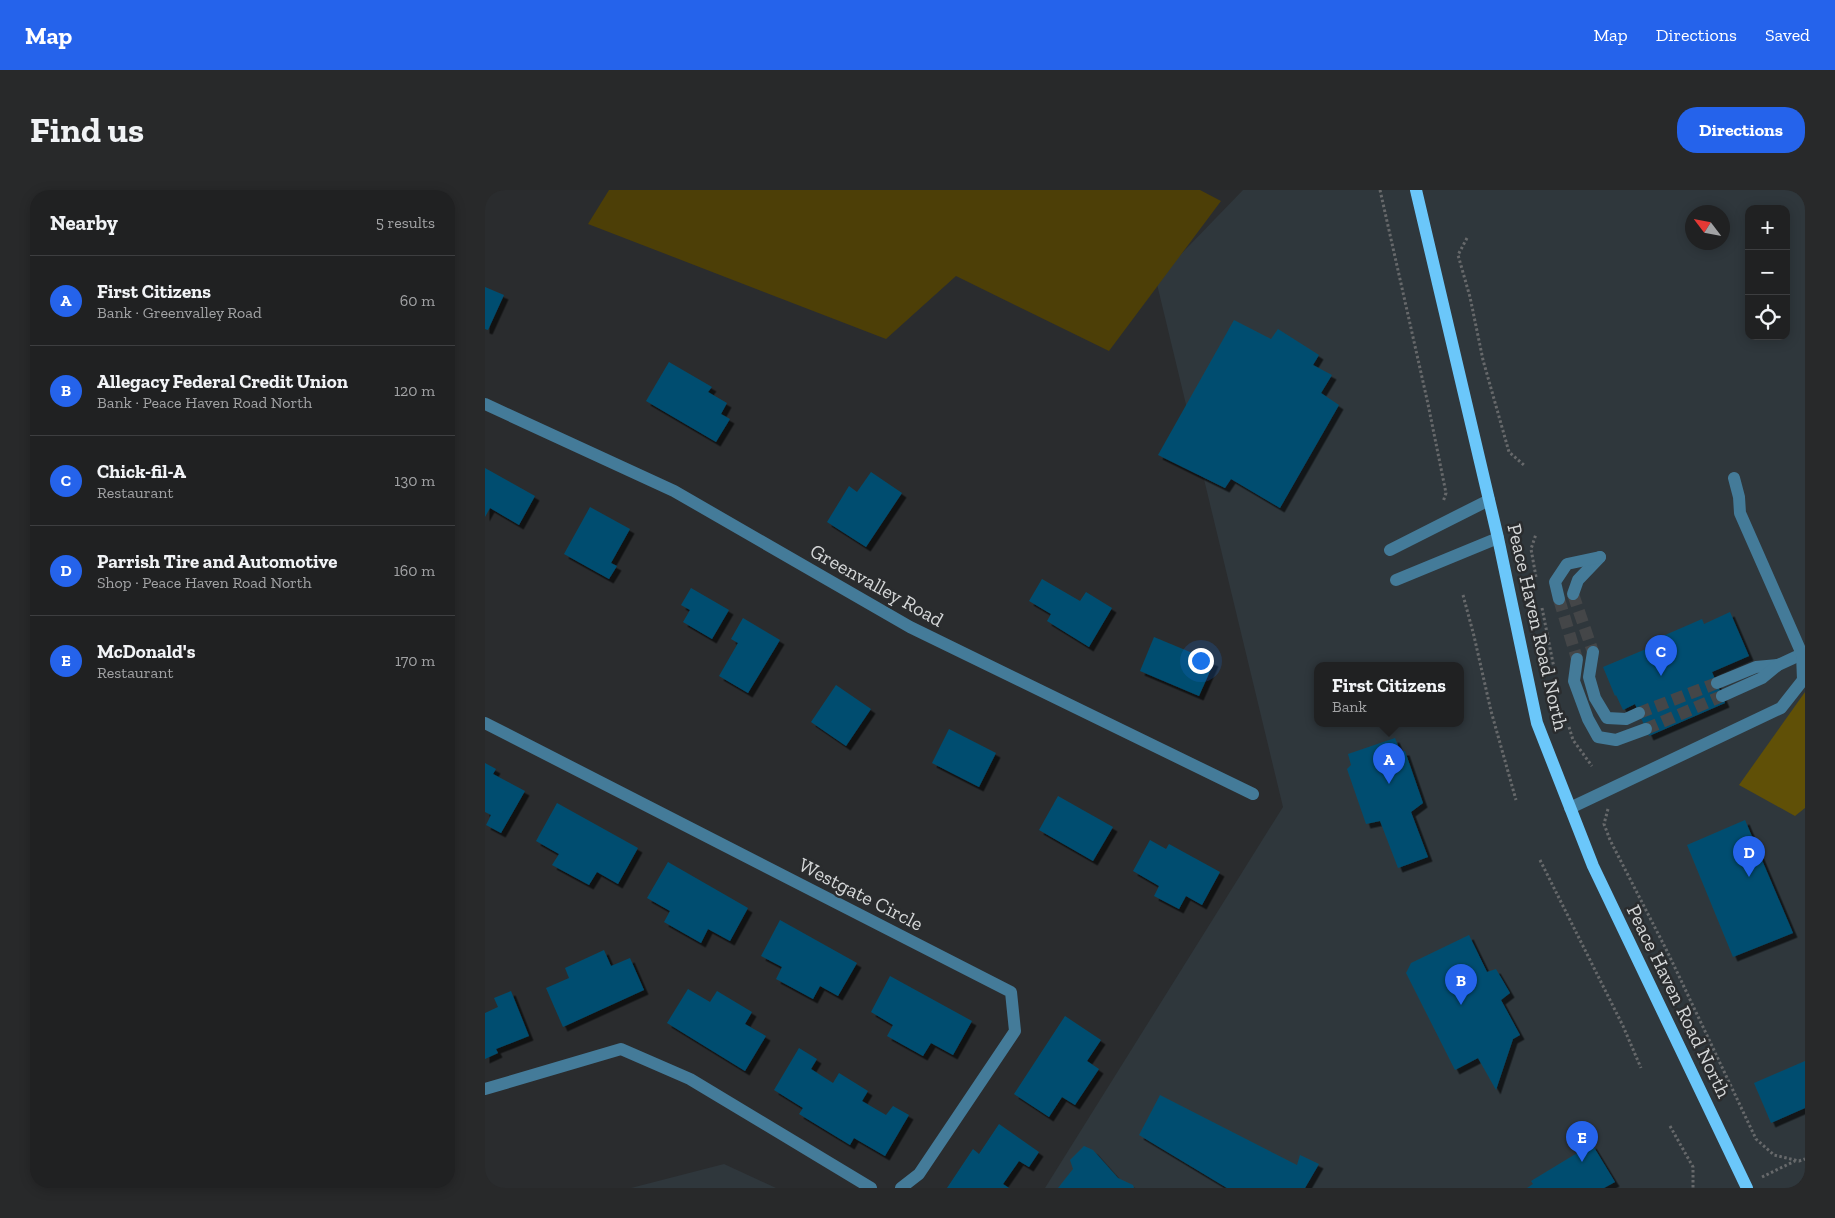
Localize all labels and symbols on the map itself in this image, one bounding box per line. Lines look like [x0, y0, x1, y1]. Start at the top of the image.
north arrow [1685, 205, 1730, 250]
street label: Peace Haven Road North [1502, 521, 1574, 734]
street label: Greenvalley Road [806, 538, 948, 632]
pin: C [1645, 635, 1677, 676]
your location [1188, 648, 1214, 674]
pin: A [1373, 743, 1405, 784]
pin: D [1733, 836, 1765, 877]
street label: Westgate Circle [795, 852, 927, 936]
street label: Peace Haven Road North [1622, 901, 1737, 1102]
pin: B [1445, 964, 1477, 1005]
pin: E [1566, 1121, 1598, 1162]

